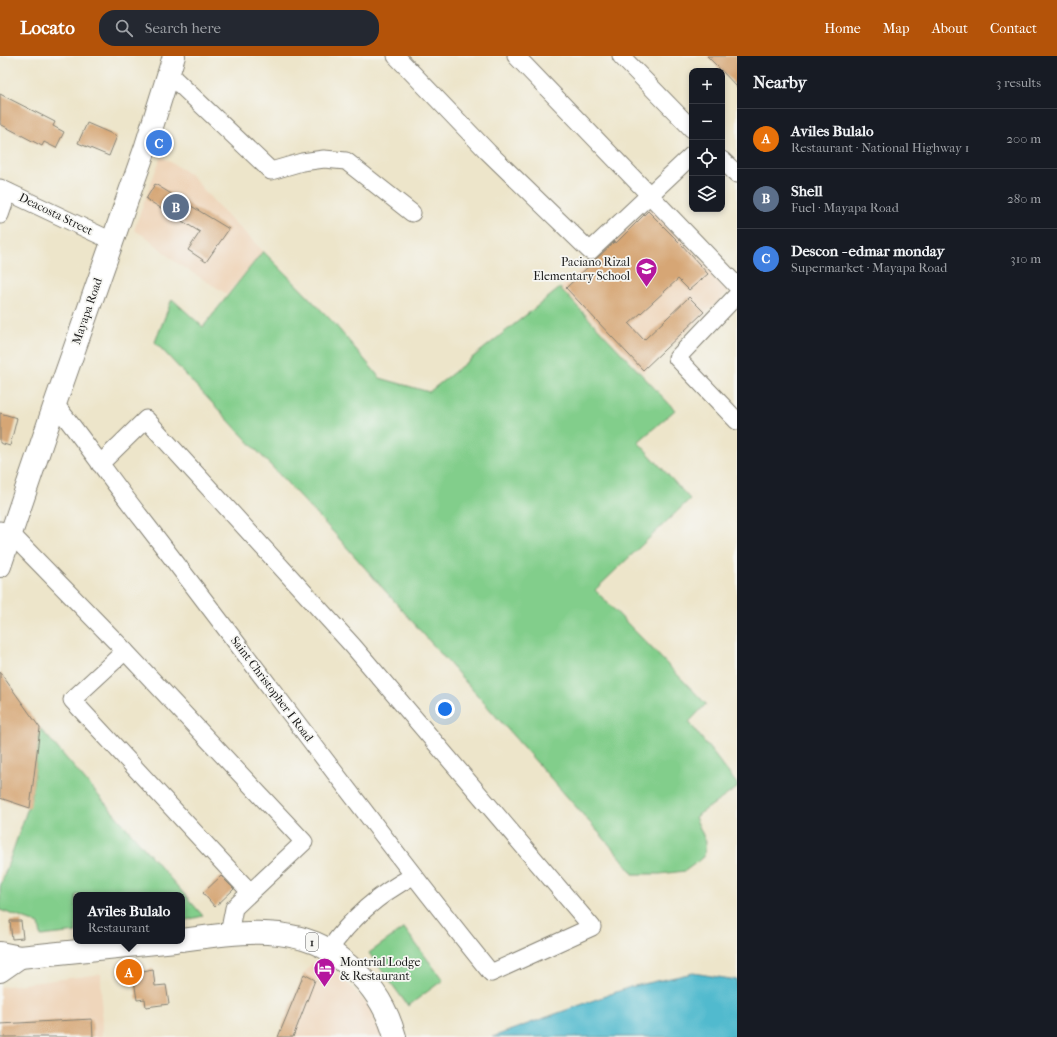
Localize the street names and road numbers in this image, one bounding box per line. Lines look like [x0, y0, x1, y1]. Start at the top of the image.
street label: Deacosta Street [17, 190, 96, 238]
street label: Mayapa Road [69, 275, 105, 346]
street label: Saint Christopher I Road [228, 634, 316, 745]
road number: 1 [306, 933, 318, 951]

